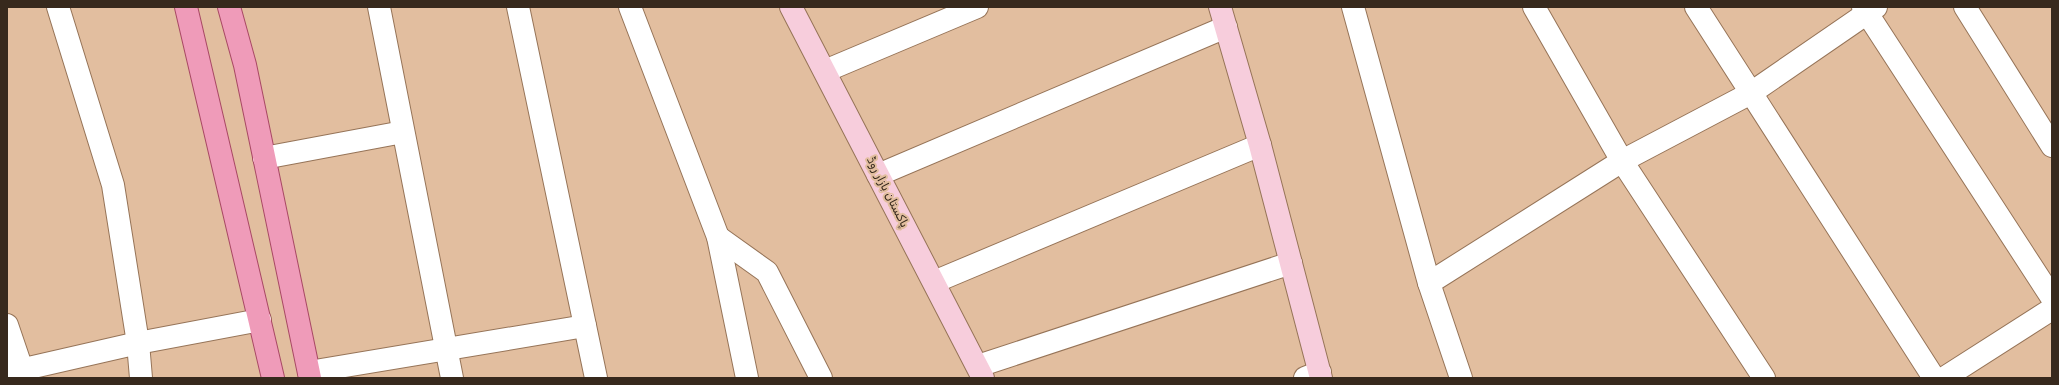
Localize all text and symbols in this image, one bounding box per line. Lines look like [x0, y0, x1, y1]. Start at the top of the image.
street label: پاکستان بازار روڈ [863, 154, 912, 230]

